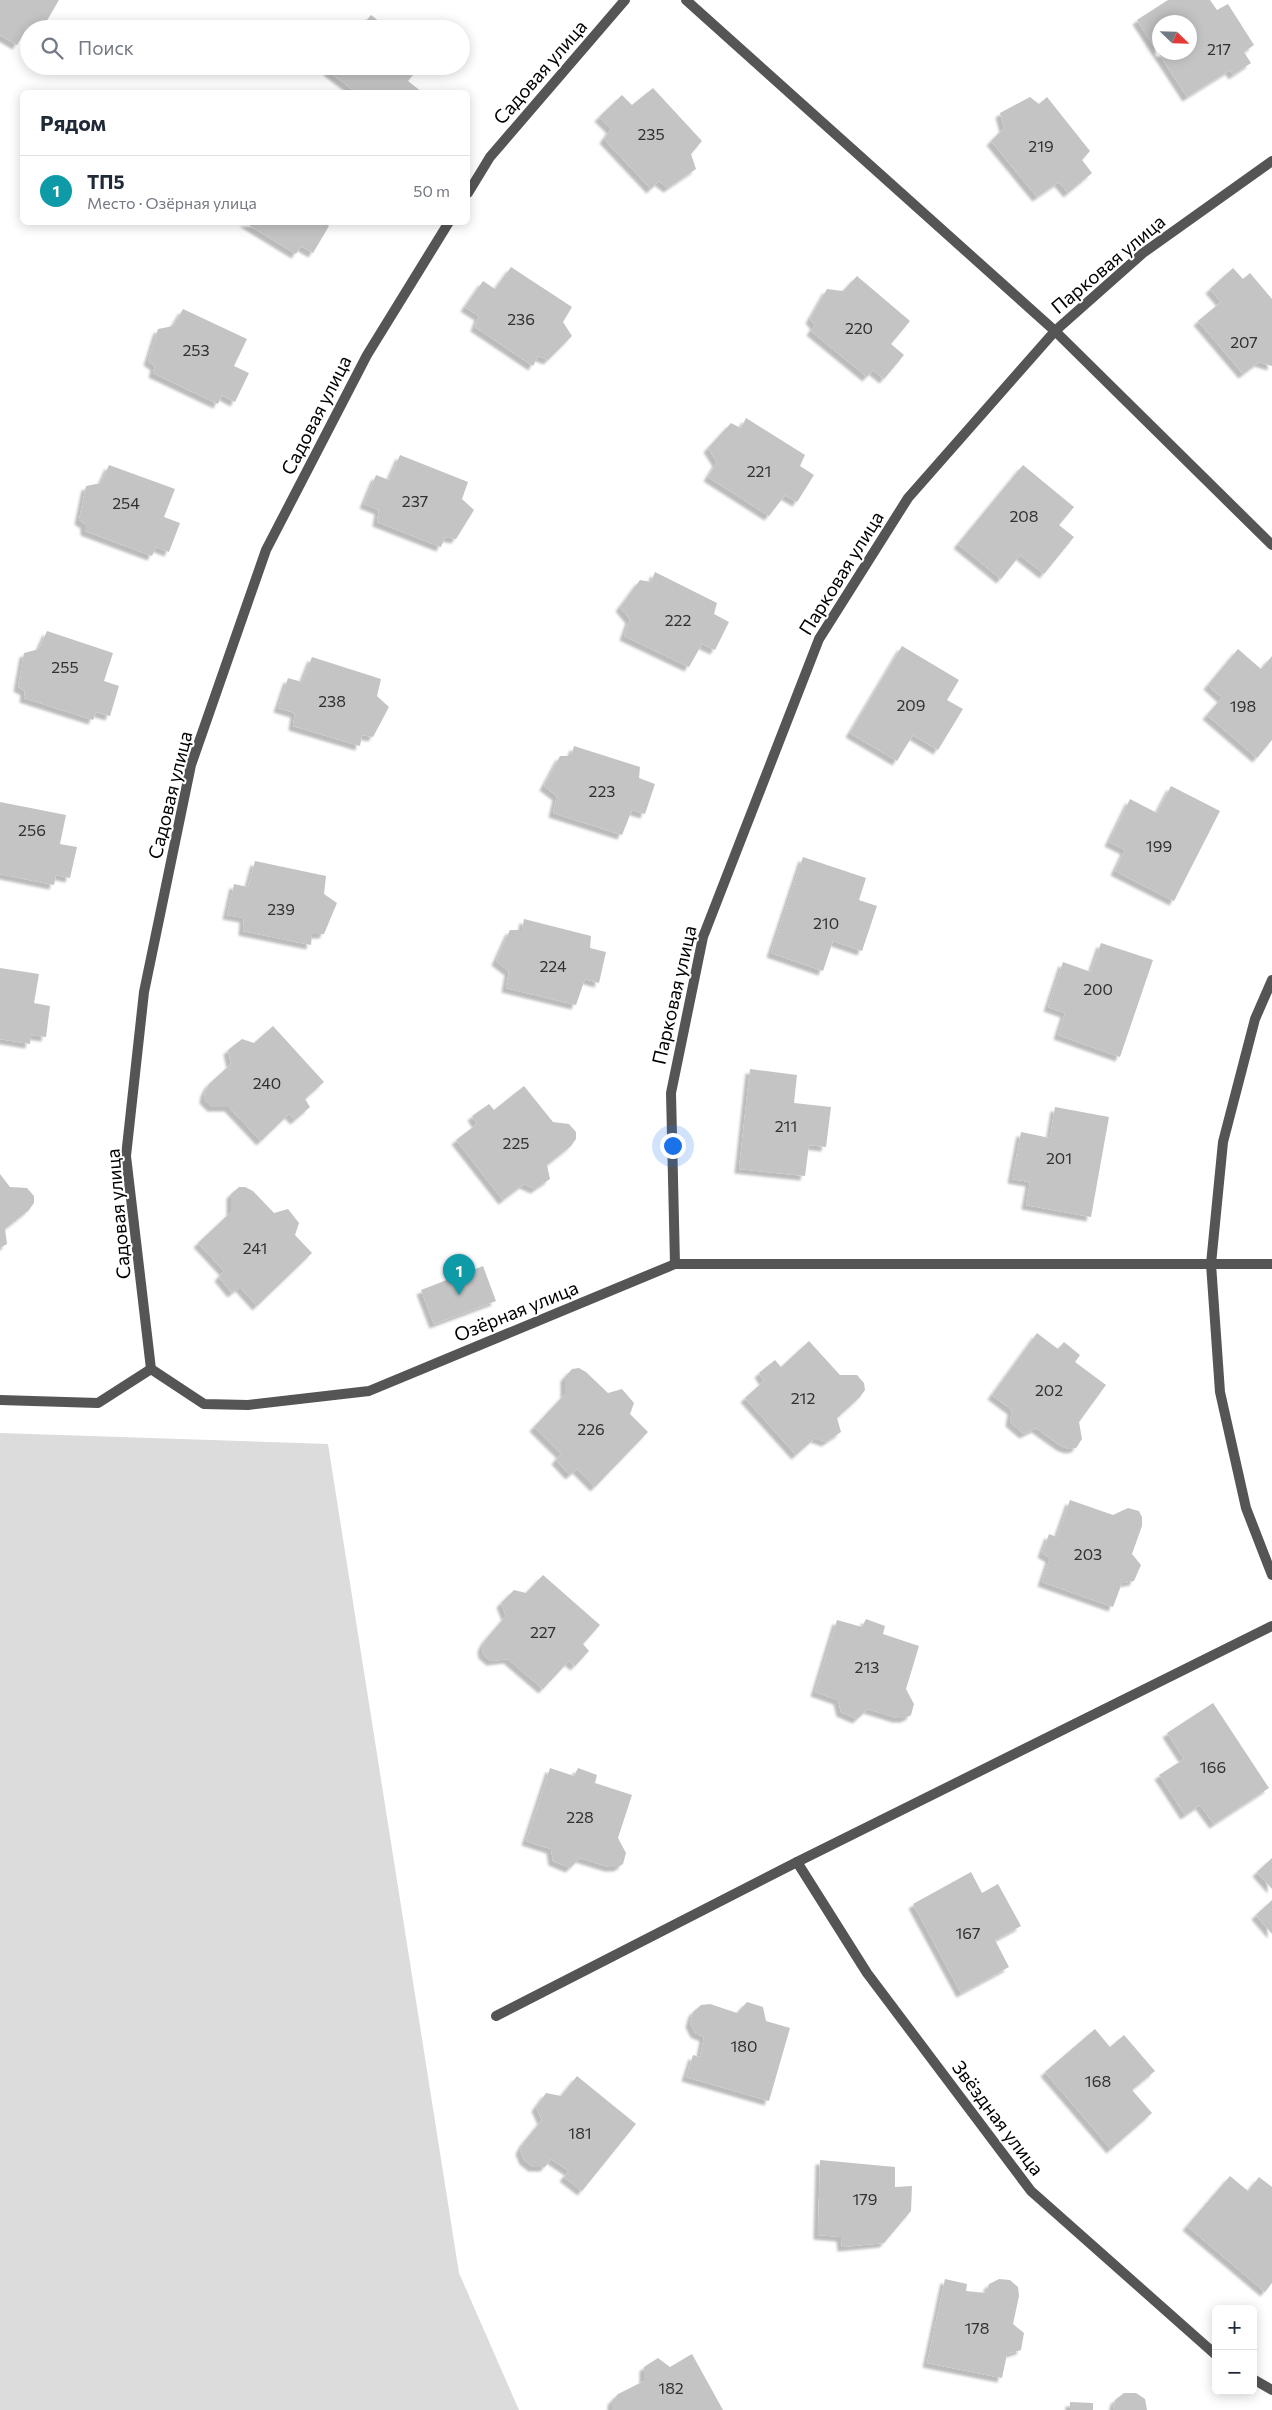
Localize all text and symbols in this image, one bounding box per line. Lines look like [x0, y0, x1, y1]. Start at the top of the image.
street label: Садовая улица [488, 15, 591, 129]
north arrow [1152, 15, 1197, 60]
search box [20, 20, 470, 75]
icon: search [38, 34, 66, 62]
text: Поиск [78, 36, 134, 59]
house number: 217 [1207, 39, 1231, 58]
text: Рядом [40, 110, 106, 135]
house number: 235 [637, 124, 665, 143]
house number: 219 [1028, 136, 1054, 155]
text: ТП5 [87, 170, 125, 193]
text: 1 [52, 181, 60, 200]
text: 50 m [413, 181, 450, 200]
text: Место · Озёрная улица [87, 193, 257, 212]
street label: Парковая улица [1046, 209, 1169, 318]
house number: 236 [507, 309, 535, 328]
house number: 220 [845, 318, 873, 337]
house number: 207 [1230, 332, 1258, 351]
house number: 253 [182, 340, 210, 359]
street label: Садовая улица [276, 351, 356, 478]
house number: 221 [747, 461, 771, 480]
house number: 237 [402, 491, 428, 510]
house number: 254 [112, 493, 140, 512]
house number: 208 [1010, 506, 1038, 525]
street label: Парковая улица [793, 507, 888, 639]
house number: 222 [665, 610, 691, 629]
house number: 255 [51, 657, 79, 676]
house number: 238 [318, 691, 346, 710]
house number: 209 [897, 695, 925, 714]
house number: 198 [1230, 696, 1256, 715]
street label: Садовая улица [143, 729, 197, 861]
house number: 223 [589, 781, 615, 800]
house number: 256 [18, 820, 46, 839]
house number: 199 [1146, 836, 1172, 855]
house number: 239 [267, 899, 295, 918]
house number: 210 [813, 913, 839, 932]
street label: Парковая улица [646, 923, 701, 1067]
house number: 224 [539, 956, 567, 975]
house number: 200 [1083, 979, 1113, 998]
house number: 240 [253, 1073, 281, 1092]
house number: 211 [775, 1116, 797, 1135]
house number: 225 [503, 1133, 529, 1152]
your location [660, 1133, 686, 1159]
street label: Садовая улица [100, 1148, 135, 1280]
house number: 201 [1046, 1148, 1072, 1167]
house number: 241 [243, 1238, 267, 1257]
pin: 1 [443, 1254, 475, 1295]
street label: Озёрная улица [450, 1275, 581, 1346]
house number: 202 [1035, 1380, 1063, 1399]
house number: 212 [791, 1388, 815, 1407]
house number: 226 [577, 1419, 605, 1438]
house number: 203 [1074, 1544, 1102, 1563]
house number: 227 [530, 1622, 556, 1641]
house number: 213 [855, 1657, 879, 1676]
house number: 166 [1200, 1757, 1226, 1776]
house number: 228 [566, 1807, 594, 1826]
house number: 167 [956, 1923, 980, 1942]
house number: 180 [731, 2036, 758, 2055]
street label: Звёздная улица [948, 2056, 1049, 2180]
house number: 168 [1085, 2071, 1111, 2090]
house number: 181 [568, 2123, 592, 2142]
house number: 179 [853, 2189, 877, 2208]
map controls [1212, 2305, 1257, 2395]
button: + [1212, 2305, 1257, 2350]
house number: 178 [965, 2318, 989, 2337]
button: − [1212, 2350, 1257, 2395]
house number: 182 [658, 2378, 684, 2397]

